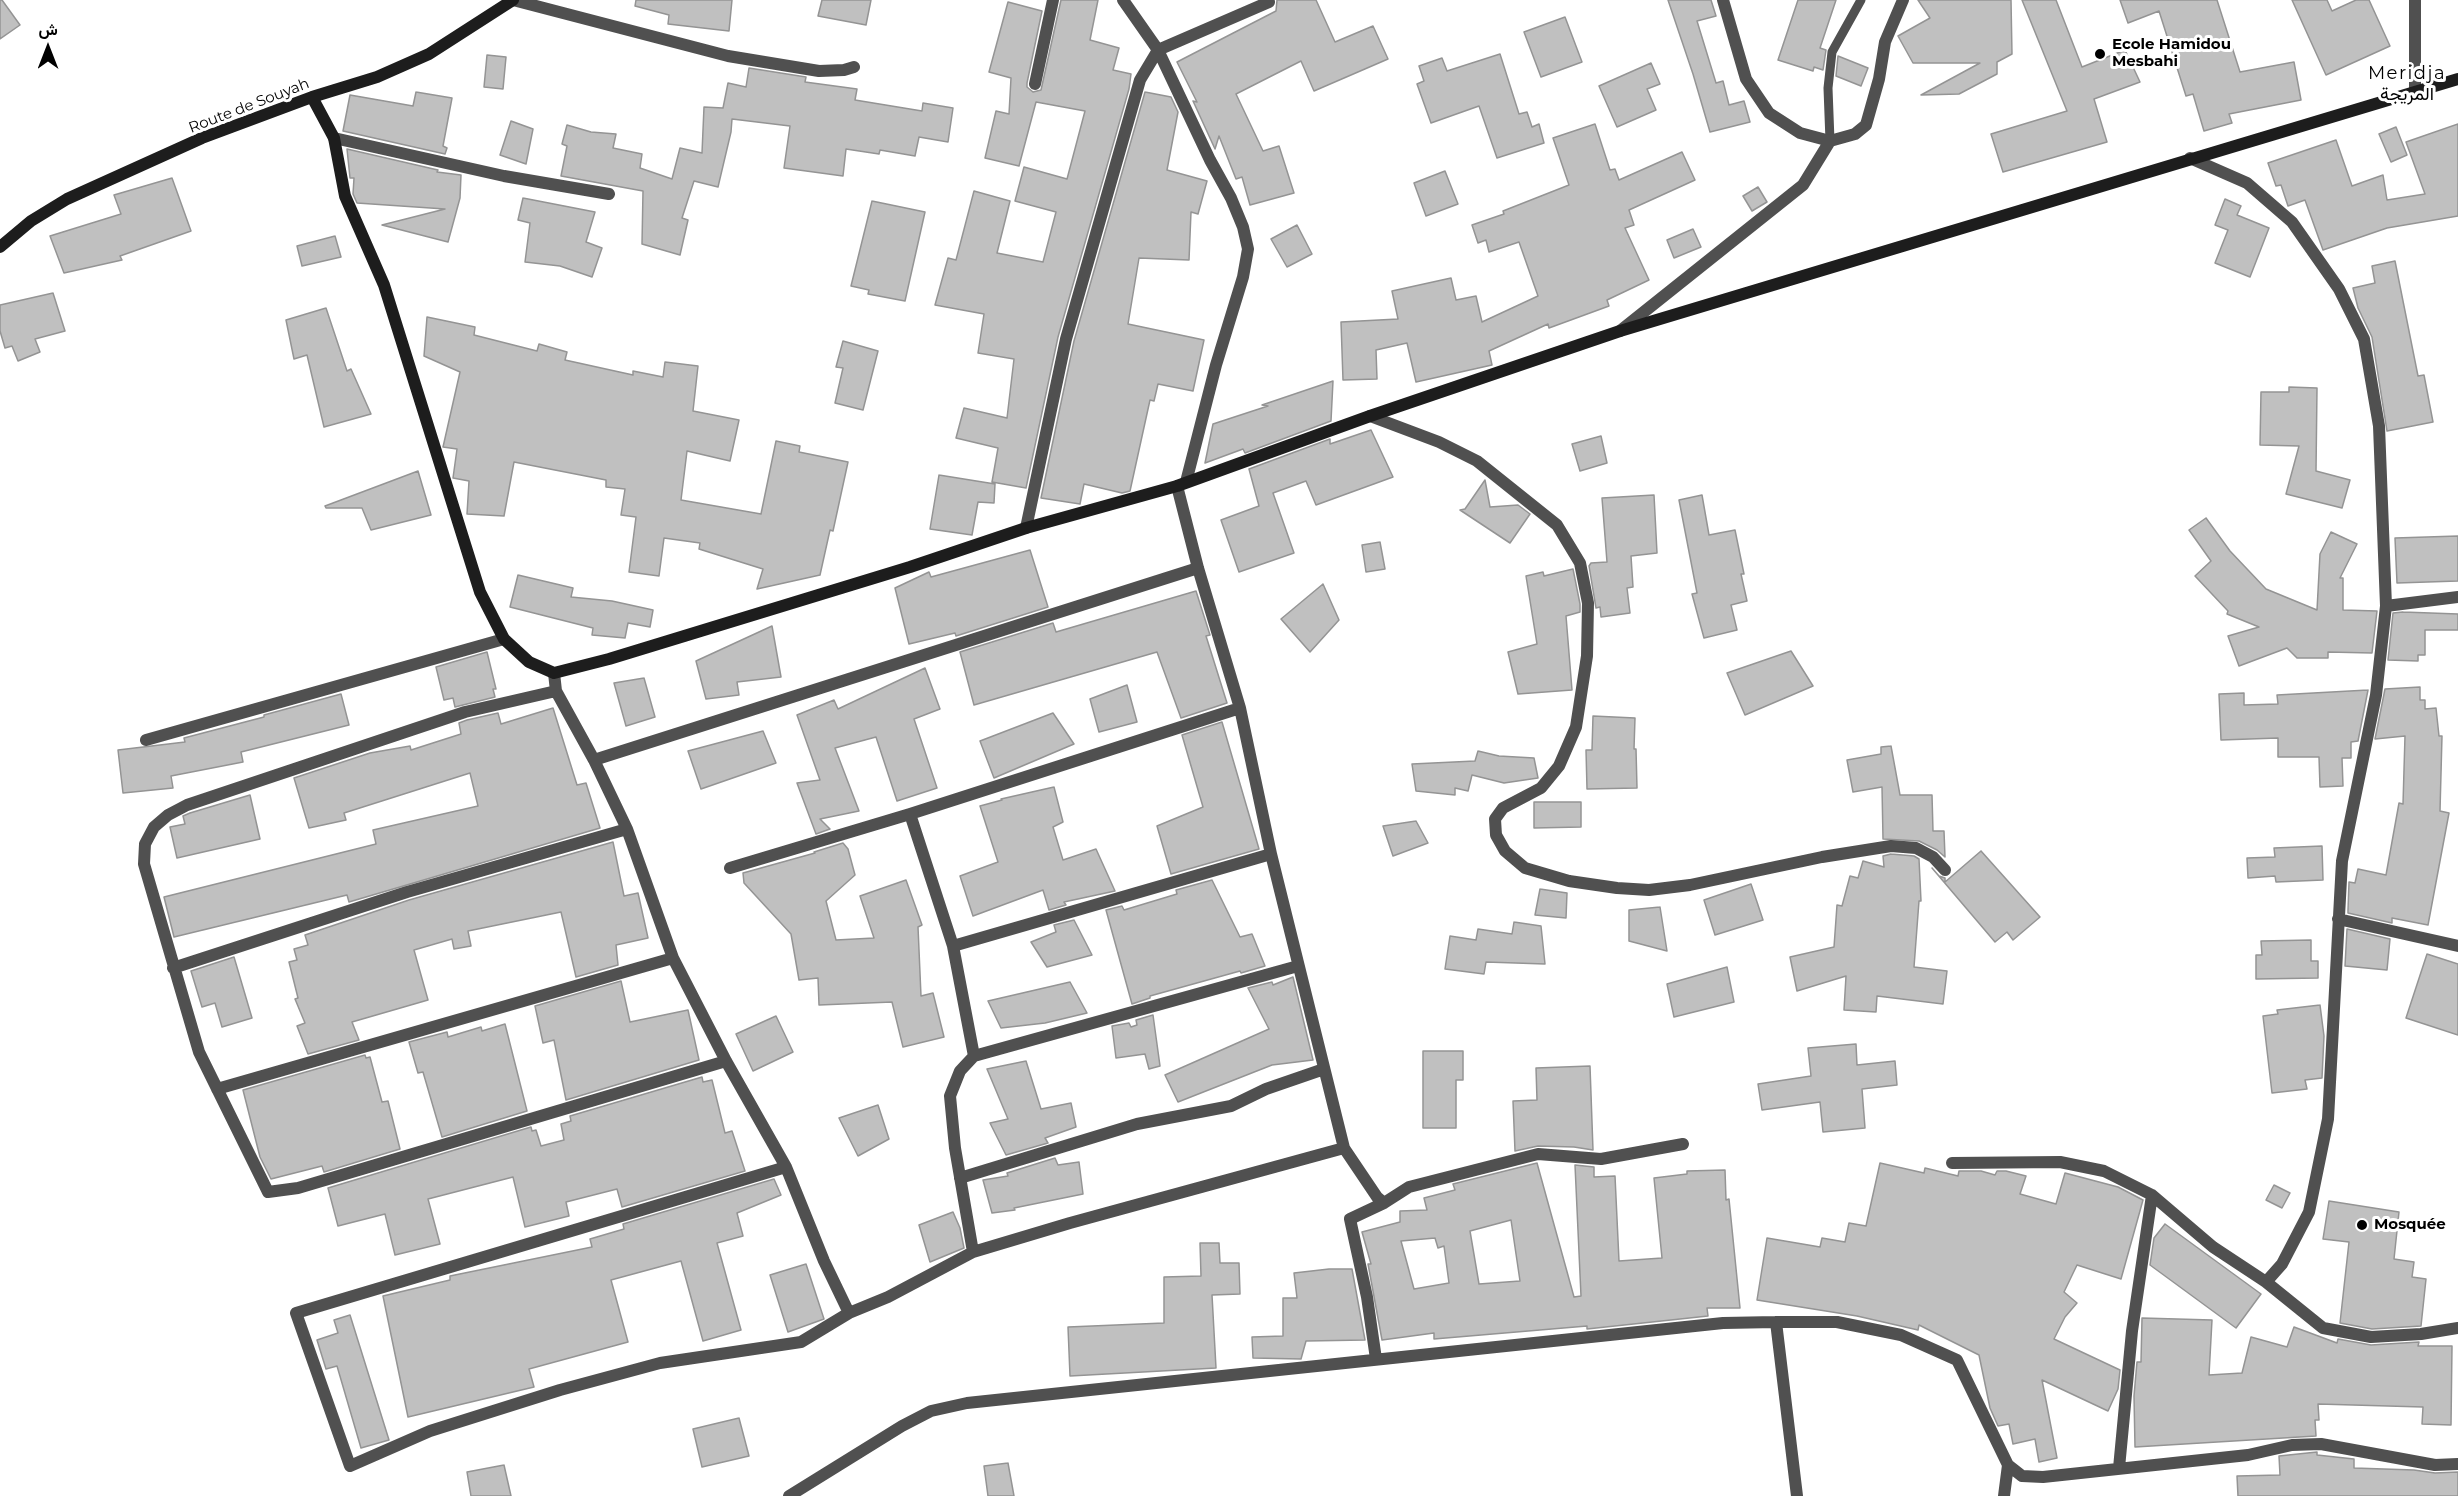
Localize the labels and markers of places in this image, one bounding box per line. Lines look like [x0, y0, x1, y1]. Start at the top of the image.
place label: Ecole Hamidou Mesbahi [2112, 36, 2231, 71]
marker: Ecole Hamidou Mesbahi [2093, 47, 2107, 61]
place label: Mosquée [2374, 1216, 2446, 1234]
marker: Mosquée [2355, 1218, 2369, 1232]

